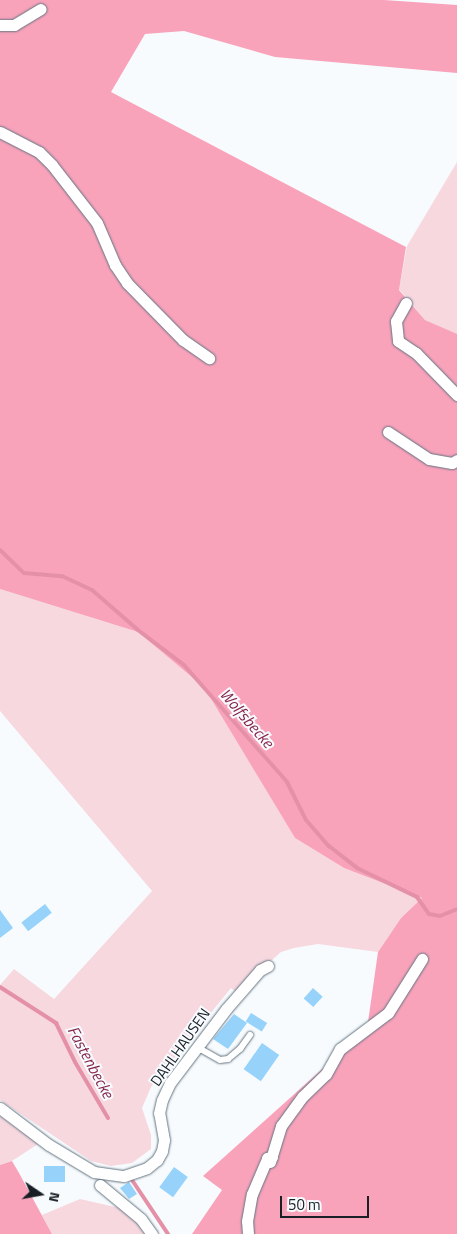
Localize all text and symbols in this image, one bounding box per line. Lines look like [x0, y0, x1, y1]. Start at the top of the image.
water label: Wolfsbecke [216, 684, 278, 752]
street label: DAHLHAUSEN [147, 1005, 213, 1089]
water label: Fastenbecke [64, 1023, 118, 1101]
north arrow [15, 1169, 65, 1219]
scale bar [282, 1186, 371, 1218]
text: N [44, 1190, 66, 1204]
text: 50 m [288, 1193, 321, 1216]

